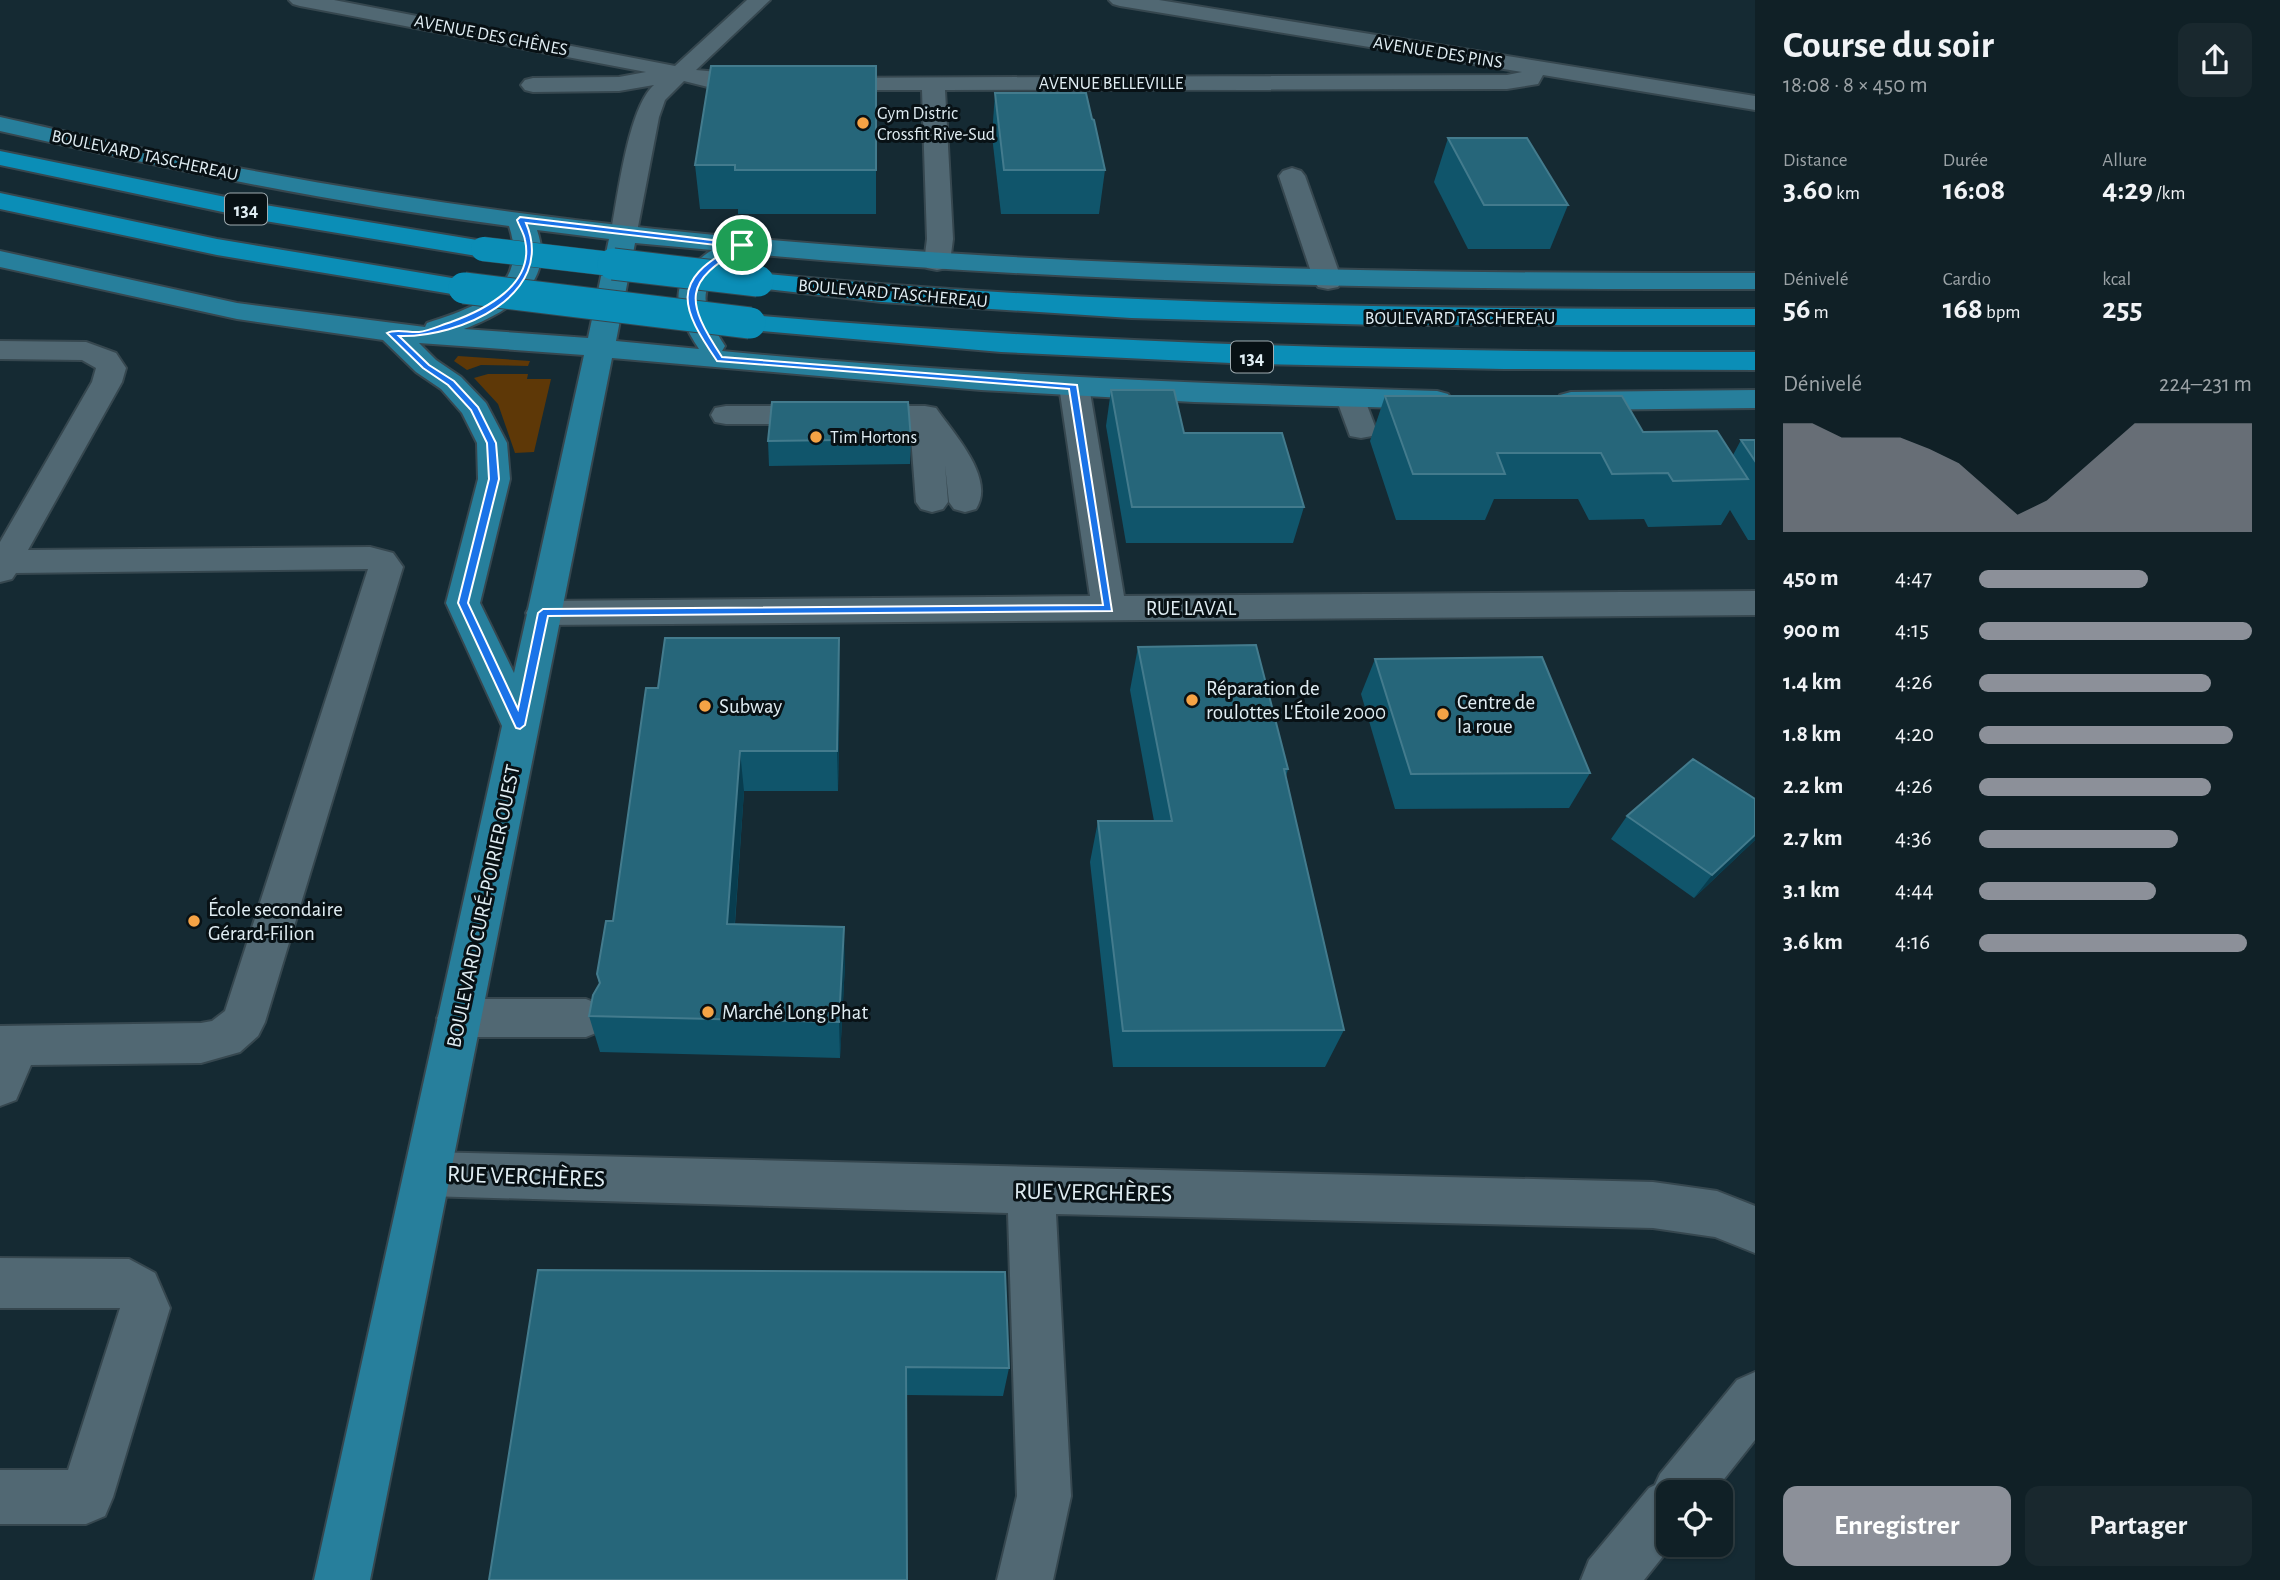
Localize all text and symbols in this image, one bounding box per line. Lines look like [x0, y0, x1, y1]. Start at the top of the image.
street label: AVENUE DES CHÊNES [413, 9, 569, 60]
button: share [2178, 23, 2252, 97]
text: Course du soir [1783, 27, 1994, 65]
street label: AVENUE DES PINS [1372, 34, 1504, 72]
text: 18:08 · 8 × 450 m [1783, 74, 1928, 97]
street label: AVENUE BELLEVILLE [1039, 75, 1184, 93]
place label: Gym Distric Crossfit Rive-Sud [877, 105, 995, 144]
marker: Gym Distric Crossfit Rive-Sud [855, 115, 871, 131]
street label: BOULEVARD TASCHEREAU [50, 127, 240, 185]
text: Distance [1783, 151, 1847, 170]
text: Durée [1943, 151, 1988, 170]
text: Allure [2102, 151, 2147, 170]
text: 3.60 [1783, 175, 1833, 205]
text: 16:08 [1943, 175, 2005, 205]
text: 4:29 [2102, 175, 2153, 205]
text: km [1833, 184, 1860, 203]
text: /km [2153, 184, 2185, 203]
road number: 134 [225, 194, 267, 224]
pin [712, 215, 772, 275]
icon: arrive [723, 226, 761, 264]
text: Dénivelé [1783, 270, 1848, 289]
text: Cardio [1943, 270, 1991, 289]
text: kcal [2102, 270, 2131, 289]
street label: BOULEVARD TASCHEREAU [797, 277, 989, 311]
text: 56 [1783, 294, 1810, 324]
text: 168 [1943, 294, 1983, 324]
text: 255 [2102, 294, 2142, 324]
text: m [1810, 303, 1829, 322]
text: bpm [1983, 303, 2020, 322]
street label: BOULEVARD TASCHEREAU [1365, 310, 1555, 328]
road number: 134 [1231, 342, 1273, 372]
text: Dénivelé [1783, 373, 1862, 396]
text: 224–231 m [2159, 373, 2252, 396]
marker: Tim Hortons [808, 429, 824, 445]
place label: Tim Hortons [830, 429, 917, 447]
text: 450 m [1783, 567, 1839, 590]
text: 4:47 [1895, 567, 1932, 590]
street label: RUE LAVAL [1146, 598, 1237, 619]
text: 900 m [1783, 619, 1840, 642]
text: 4:15 [1895, 619, 1929, 642]
text: 1.4 km [1783, 671, 1842, 694]
text: 4:26 [1895, 671, 1933, 694]
place label: Réparation de roulottes L'Étoile 2000 [1206, 678, 1386, 723]
marker: Réparation de roulottes L'Étoile 2000 [1184, 692, 1200, 708]
place label: Centre de la roue [1457, 692, 1535, 737]
place label: Subway [719, 696, 782, 717]
marker: Subway [697, 698, 713, 714]
marker: Centre de la roue [1435, 706, 1451, 722]
text: 1.8 km [1783, 723, 1841, 746]
text: 4:20 [1895, 723, 1934, 746]
street label: BOULEVARD CURÉ-POIRIER OUEST [441, 762, 524, 1049]
text: 2.2 km [1783, 775, 1843, 798]
text: 4:26 [1895, 775, 1933, 798]
text: 2.7 km [1783, 827, 1842, 850]
text: 4:36 [1895, 827, 1932, 850]
text: 3.1 km [1783, 879, 1840, 902]
text: 4:44 [1895, 879, 1933, 902]
place label: École secondaire Gérard-Filion [208, 897, 343, 944]
marker: École secondaire Gérard-Filion [186, 913, 202, 929]
text: 3.6 km [1783, 931, 1843, 954]
text: 4:16 [1895, 931, 1930, 954]
place label: Marché Long Phat [722, 1002, 868, 1023]
marker: Marché Long Phat [700, 1004, 716, 1020]
street label: RUE VERCHÈRES [446, 1160, 606, 1192]
street label: RUE VERCHÈRES [1014, 1178, 1172, 1206]
map controls [1656, 1480, 1733, 1557]
button: locate [1656, 1480, 1733, 1557]
button: Enregistrer [1783, 1486, 2011, 1566]
button: Partager [2025, 1486, 2252, 1566]

